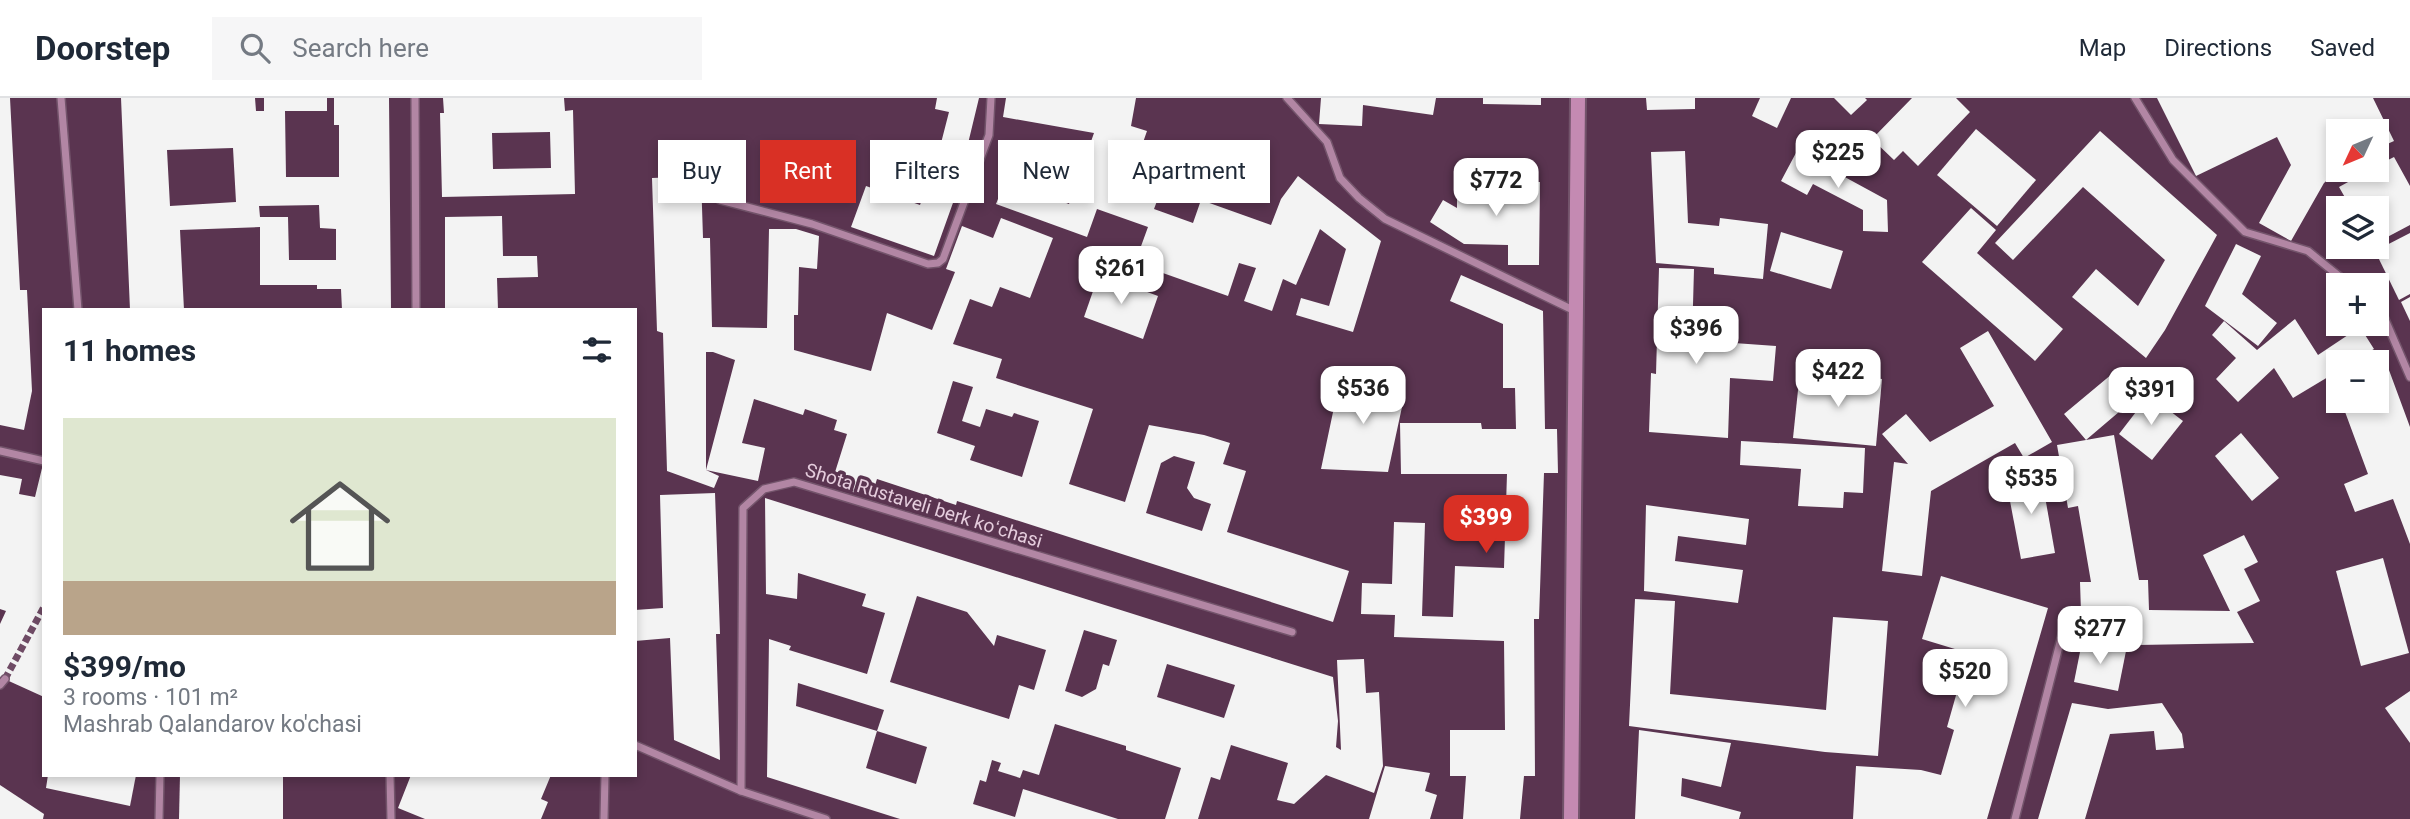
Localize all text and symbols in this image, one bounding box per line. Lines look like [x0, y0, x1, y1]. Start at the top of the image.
search box [212, 17, 702, 80]
text: Doorstep [35, 29, 170, 68]
icon: search [236, 29, 274, 67]
text: Search here [292, 33, 429, 63]
text: Map [2079, 34, 2126, 62]
text: Directions [2164, 34, 2272, 62]
text: Saved [2310, 34, 2375, 62]
north arrow [2326, 119, 2389, 182]
map controls [2326, 119, 2389, 413]
pin: $225 [1797, 130, 1879, 190]
text: $225 [1812, 139, 1864, 166]
chip: Buy [658, 140, 746, 203]
chip: Rent [760, 140, 856, 203]
chip: Filters [870, 140, 984, 203]
chip: New [998, 140, 1094, 203]
chip: Apartment [1108, 140, 1270, 203]
pin: $772 [1455, 158, 1537, 218]
text: $772 [1470, 167, 1522, 194]
button: layers [2326, 196, 2389, 259]
pin: $261 [1080, 246, 1162, 306]
text: $261 [1095, 255, 1147, 282]
button: + [2326, 273, 2389, 336]
pin: $396 [1655, 306, 1737, 366]
text: $396 [1670, 315, 1722, 342]
icon: filters [578, 331, 616, 369]
text: 11 homes [63, 333, 196, 368]
pin: $422 [1797, 350, 1879, 409]
button: − [2326, 350, 2389, 413]
text: $422 [1812, 358, 1864, 385]
pin: $536 [1322, 366, 1404, 426]
pin: $391 [2110, 368, 2192, 427]
text: $536 [1337, 375, 1389, 402]
text: $391 [2125, 376, 2177, 403]
pin: $535 [1990, 456, 2072, 516]
street label: Shota Rustaveli berk koʻchasi [803, 458, 1045, 553]
icon: home [277, 463, 403, 589]
text: $535 [2005, 465, 2057, 492]
pin: $399 [1445, 496, 1527, 555]
text: $399 [1460, 504, 1512, 531]
pin: $277 [2059, 606, 2141, 666]
text: $277 [2074, 615, 2126, 642]
text: $399/mo [63, 649, 186, 684]
pin: $520 [1924, 650, 2006, 709]
text: $520 [1939, 658, 1991, 685]
text: 3 rooms · 101 m² [63, 684, 238, 711]
text: Mashrab Qalandarov ko'chasi [63, 711, 362, 738]

